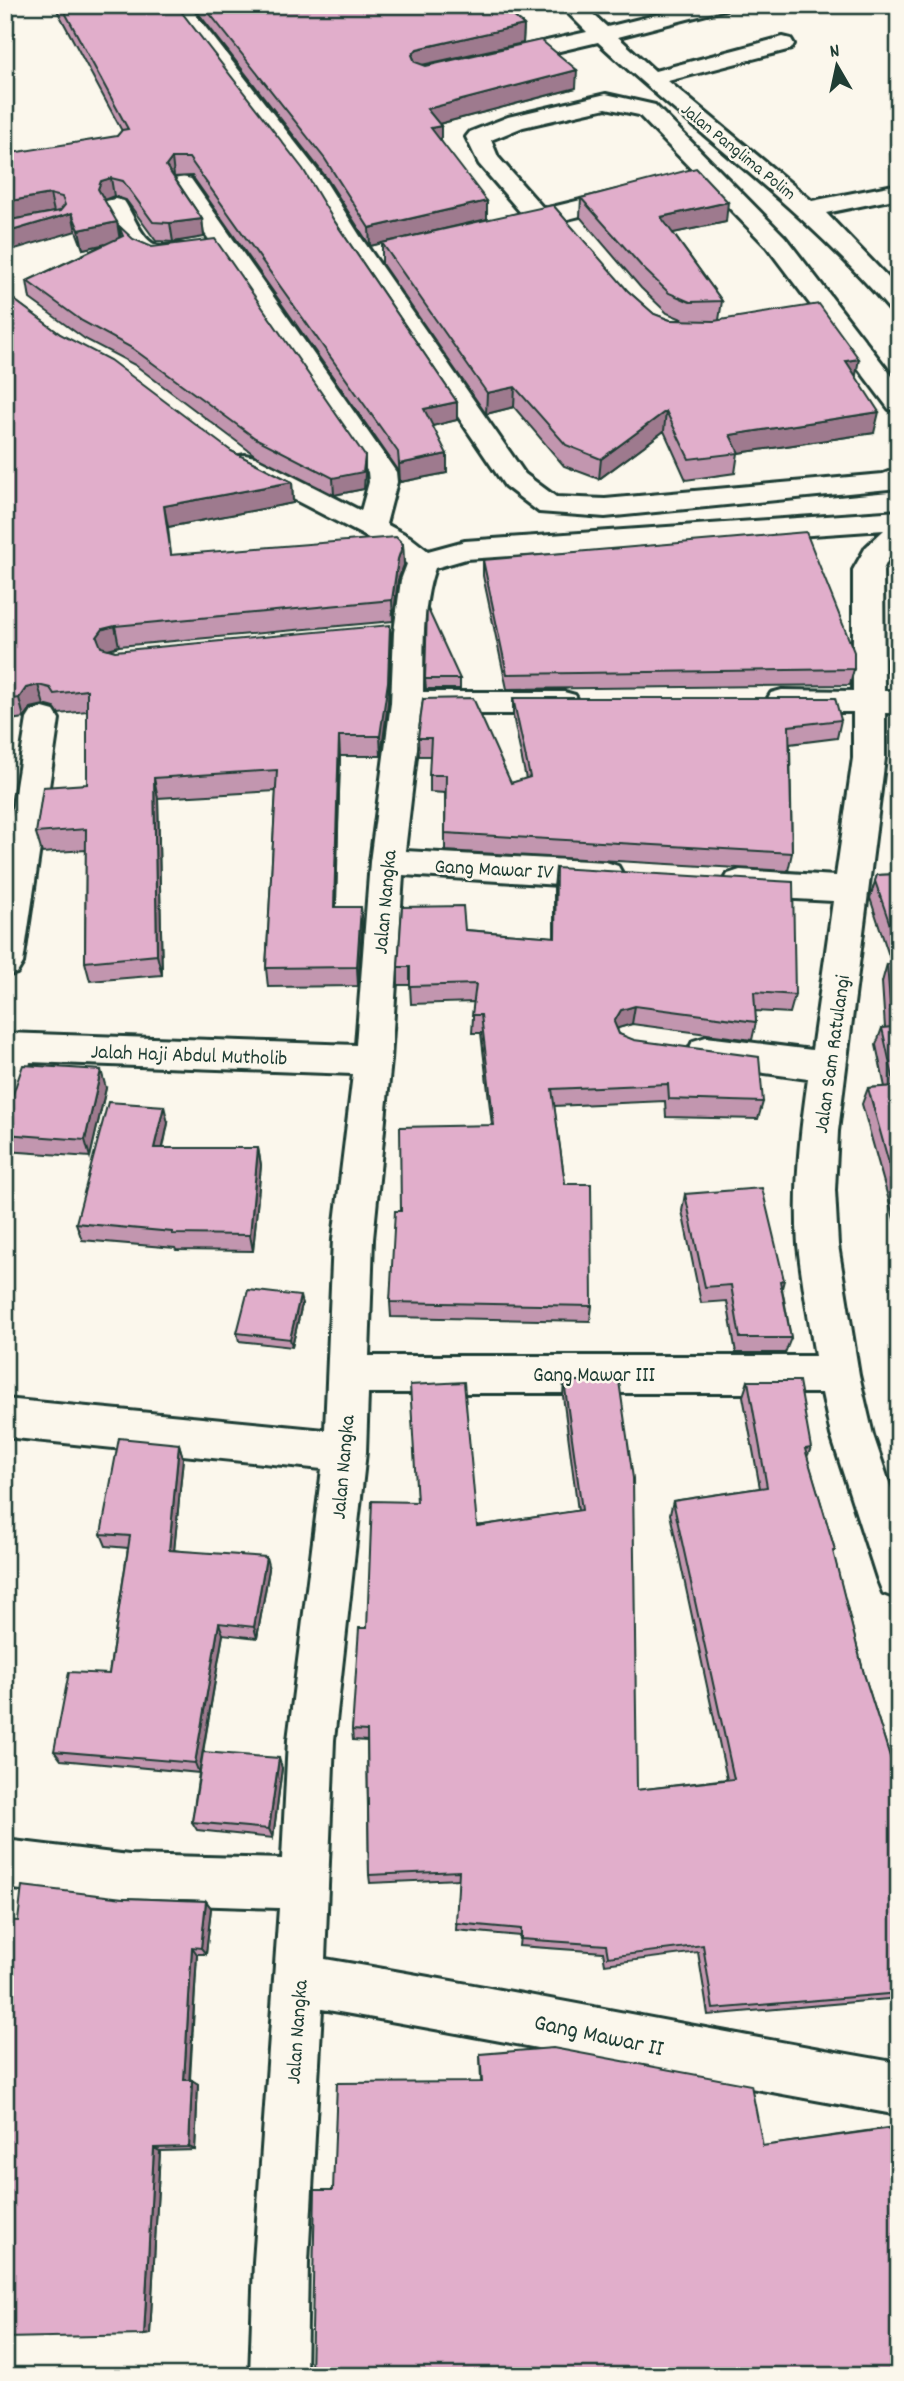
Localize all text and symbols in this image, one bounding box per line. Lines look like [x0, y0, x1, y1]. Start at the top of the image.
north arrow [802, 32, 872, 102]
text: N [828, 39, 842, 67]
street label: Jalan Panglima Polim [675, 99, 800, 207]
street label: Jalan Nangka [367, 848, 407, 956]
street label: Gang Mawar IV [434, 853, 554, 889]
street label: Jalan Sam Ratulangi [808, 973, 860, 1136]
street label: Jalah Haji Abdul Mutholib [90, 1039, 288, 1075]
street label: Gang Mawar III [533, 1362, 655, 1392]
street label: Jalan Nangka [325, 1413, 365, 1521]
street label: Jalan Nangka [280, 1978, 318, 2085]
street label: Gang Mawar II [530, 2007, 667, 2067]

